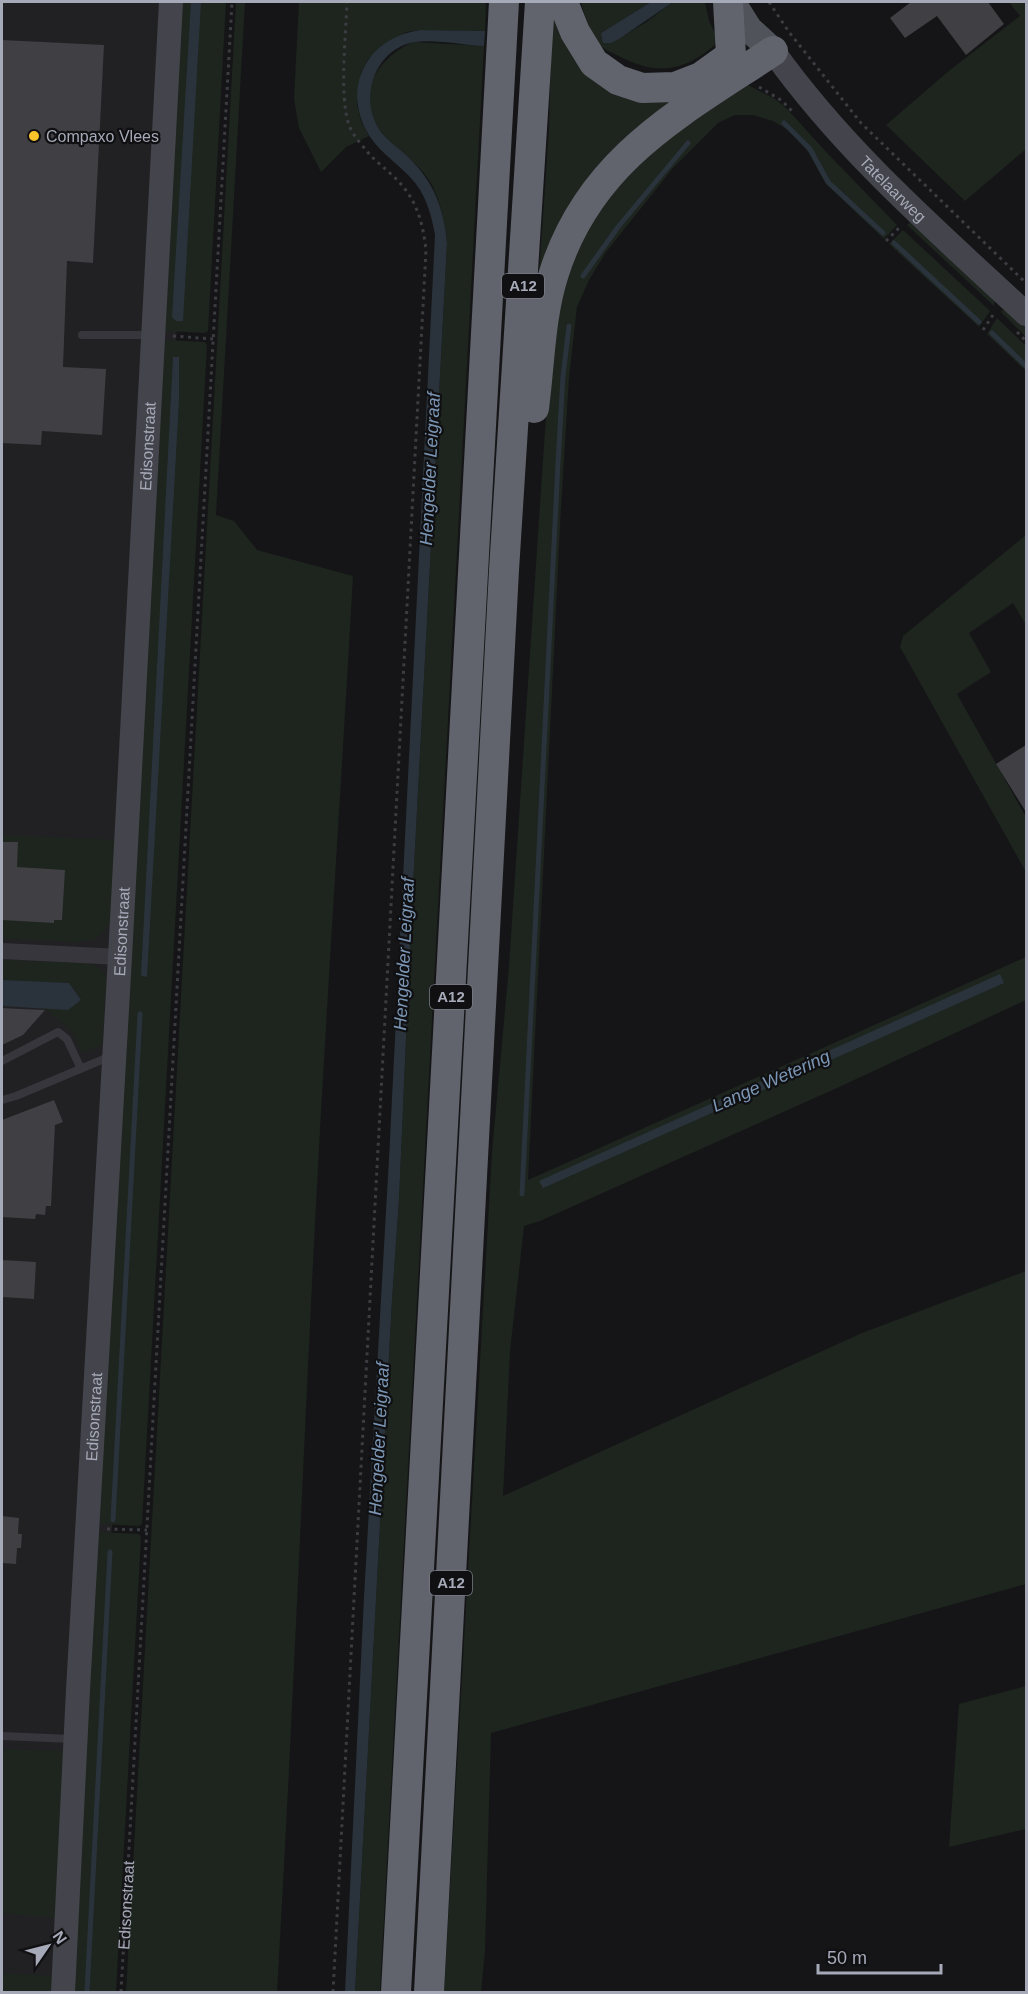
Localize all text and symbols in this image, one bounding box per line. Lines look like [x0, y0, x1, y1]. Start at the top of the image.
place label: Compaxo Vlees [46, 128, 159, 145]
marker: Compaxo Vlees [27, 129, 41, 143]
street label: Tatelaarweg [856, 153, 929, 226]
road number: A12 [502, 274, 544, 298]
water label: Hengelder Leigraaf [416, 390, 444, 546]
street label: Edisonstraat [137, 401, 159, 491]
water label: Hengelder Leigraaf [390, 875, 418, 1031]
street label: Edisonstraat [111, 886, 133, 977]
road number: A12 [430, 985, 472, 1009]
water label: Lange Wetering [709, 1046, 833, 1116]
water label: Hengelder Leigraaf [365, 1360, 393, 1516]
street label: Edisonstraat [83, 1371, 105, 1462]
road number: A12 [430, 1571, 472, 1595]
street label: Edisonstraat [115, 1860, 137, 1950]
north arrow [18, 1916, 78, 1976]
text: N [50, 1928, 70, 1947]
scale bar [818, 1937, 941, 1975]
text: 50 m [827, 1948, 867, 1968]

